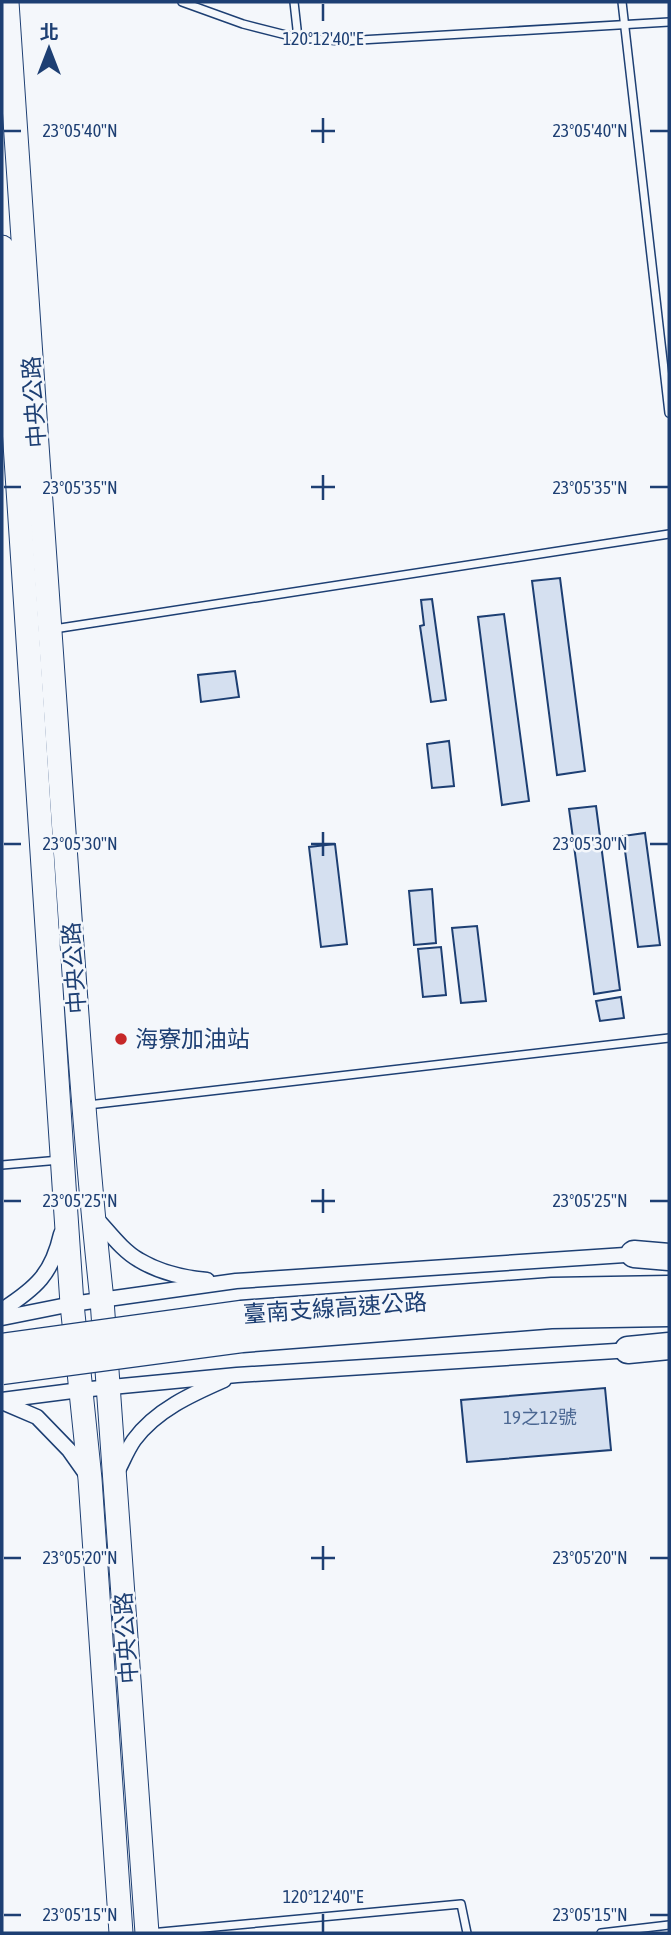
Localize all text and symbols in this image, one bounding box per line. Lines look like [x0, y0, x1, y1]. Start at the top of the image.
north arrow [14, 14, 84, 84]
text: 北 [39, 21, 59, 43]
text: 120°12'40"E [283, 28, 364, 49]
text: 23°05'40"N [42, 120, 118, 141]
text: 23°05'40"N [552, 120, 628, 141]
street label: 中央公路 [18, 355, 50, 449]
text: 23°05'35"N [42, 477, 118, 498]
text: 23°05'35"N [552, 477, 628, 498]
text: 23°05'30"N [42, 833, 118, 854]
text: 23°05'30"N [552, 833, 628, 854]
street label: 中央公路 [58, 921, 90, 1015]
place label: 海寮加油站 [135, 1026, 250, 1052]
marker: 海寮加油站 [113, 1031, 129, 1047]
text: 23°05'25"N [42, 1190, 118, 1211]
text: 23°05'25"N [552, 1190, 628, 1211]
street label: 臺南支線高速公路 [242, 1289, 428, 1327]
house number: 19之12號 [503, 1406, 577, 1428]
text: 23°05'20"N [42, 1547, 118, 1568]
text: 23°05'20"N [552, 1547, 628, 1568]
street label: 中央公路 [110, 1591, 142, 1685]
text: 120°12'40"E [283, 1886, 364, 1907]
text: 23°05'15"N [42, 1904, 118, 1925]
text: 23°05'15"N [552, 1904, 628, 1925]

